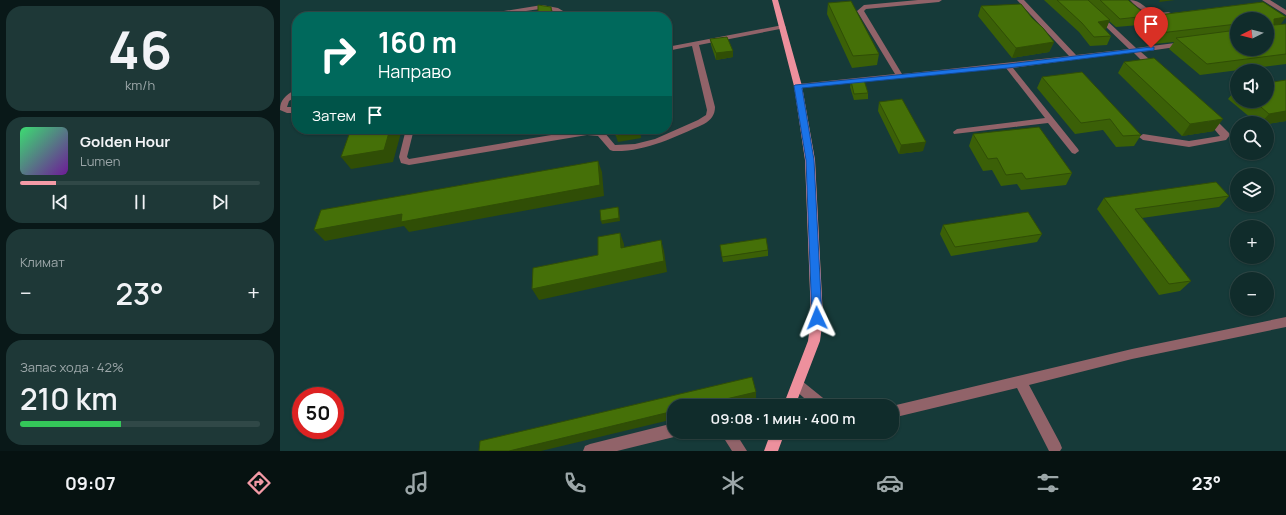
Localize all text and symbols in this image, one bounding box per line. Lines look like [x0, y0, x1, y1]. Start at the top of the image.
pin [1134, 7.0, 1168, 48]
north arrow [1230, 12, 1274, 56]
map controls [1230, 12, 1274, 316]
icon: arrive [1140, 13, 1162, 35]
text: 46 [108, 14, 172, 85]
text: 160 m [378, 23, 457, 61]
icon: right [312, 28, 364, 80]
text: Направо [378, 59, 452, 83]
button: sound [1230, 64, 1274, 108]
text: km/h [125, 76, 155, 94]
icon: arrive [364, 104, 386, 126]
text: Затем [312, 105, 356, 126]
button: search [1230, 116, 1274, 160]
text: Golden Hour [80, 131, 170, 152]
text: Lumen [80, 152, 120, 170]
button: layers [1230, 168, 1274, 212]
icon: previous [49, 191, 71, 213]
icon: pause [129, 191, 151, 213]
icon: next [209, 191, 231, 213]
button: + [1230, 220, 1274, 264]
text: Климат [20, 253, 65, 271]
button: − [1230, 272, 1274, 316]
text: 23° [115, 273, 164, 314]
text: − [20, 278, 32, 308]
text: + [247, 278, 260, 308]
position arrow [796, 297, 838, 339]
text: Запас хода · 42% [20, 358, 124, 376]
text: 210 km [20, 378, 118, 419]
speed limit sign: 50 [292, 387, 344, 439]
text: 09:08 · 1 мин · 400 m [711, 408, 855, 429]
icon: directions [245, 469, 273, 497]
icon: music [403, 469, 431, 497]
icon: phone [561, 469, 589, 497]
icon: climate [719, 469, 747, 497]
icon: car [876, 469, 904, 497]
icon: filters [1034, 469, 1062, 497]
text: 09:07 [65, 471, 116, 495]
text: 23° [1192, 471, 1221, 495]

